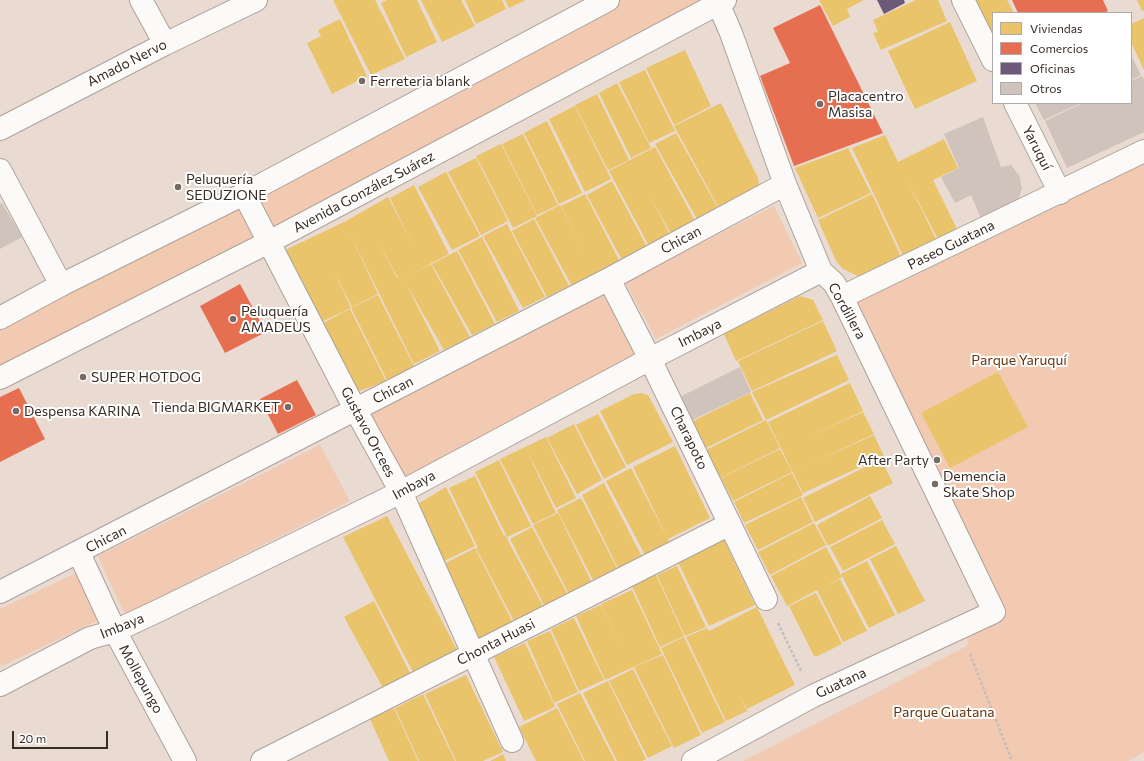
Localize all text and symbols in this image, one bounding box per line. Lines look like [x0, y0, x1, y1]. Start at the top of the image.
legend [992, 12, 1132, 104]
text: Viviendas [1030, 21, 1082, 35]
street label: Amado Nervo [84, 36, 170, 90]
text: Comercios [1030, 41, 1088, 55]
text: Oficinas [1030, 61, 1075, 75]
place label: Ferreteria blank [370, 73, 470, 89]
marker: Ferreteria blank [357, 76, 367, 86]
text: Otros [1030, 81, 1062, 95]
place label: Placacentro Masisa [828, 88, 904, 120]
marker: Placacentro Masisa [815, 99, 825, 109]
street label: Yaruquí [1019, 123, 1055, 173]
street label: Avenida González Suárez [290, 148, 438, 236]
place label: Peluquería SEDUZIONE [186, 171, 267, 204]
marker: Peluquería SEDUZIONE [173, 182, 183, 192]
street label: Paseo Guatana [905, 217, 997, 273]
street label: Chican [658, 222, 704, 258]
street label: Cordillera [825, 280, 869, 342]
place label: Peluquería AMADEUS [241, 303, 311, 336]
marker: Peluquería AMADEUS [228, 314, 238, 324]
street label: Imbaya [676, 315, 724, 351]
park label: Parque Yaruquí [971, 352, 1067, 368]
place label: SUPER HOTDOG [91, 369, 201, 385]
marker: SUPER HOTDOG [78, 372, 88, 382]
street label: Chican [370, 373, 416, 407]
street label: Gustavo Orcees [337, 384, 399, 480]
place label: Tienda BIGMARKET [152, 399, 280, 415]
marker: Tienda BIGMARKET [283, 402, 293, 412]
place label: Despensa KARINA [24, 403, 141, 419]
street label: Charapoto [666, 404, 712, 472]
marker: Despensa KARINA [11, 406, 21, 416]
place label: After Party [858, 452, 929, 468]
marker: After Party [932, 455, 942, 465]
street label: Imbaya [390, 467, 438, 503]
place label: Demencia Skate Shop [943, 468, 1015, 500]
marker: Demencia Skate Shop [930, 479, 940, 489]
street label: Chican [83, 522, 129, 556]
street label: Imbaya [98, 610, 146, 642]
street label: Chonta Huasi [454, 615, 538, 669]
street label: Mollepungo [115, 642, 167, 716]
street label: Guatana [813, 664, 869, 702]
park label: Parque Guatana [893, 704, 995, 720]
scale bar [14, 723, 110, 749]
text: 20 m [19, 731, 46, 745]

